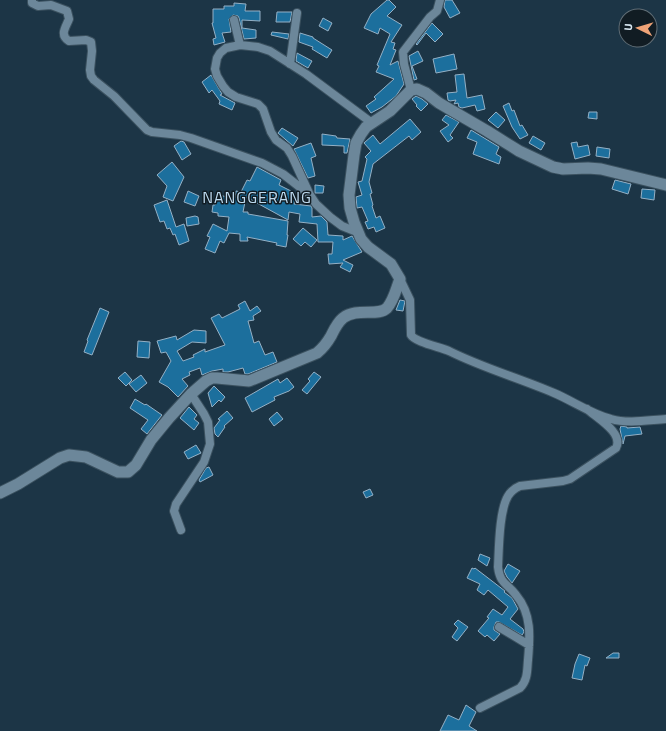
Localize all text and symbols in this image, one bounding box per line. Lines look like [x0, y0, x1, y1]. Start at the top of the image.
north arrow [618, 8, 658, 48]
text: U [620, 23, 636, 31]
district label: NANGGERANG [202, 185, 312, 209]

